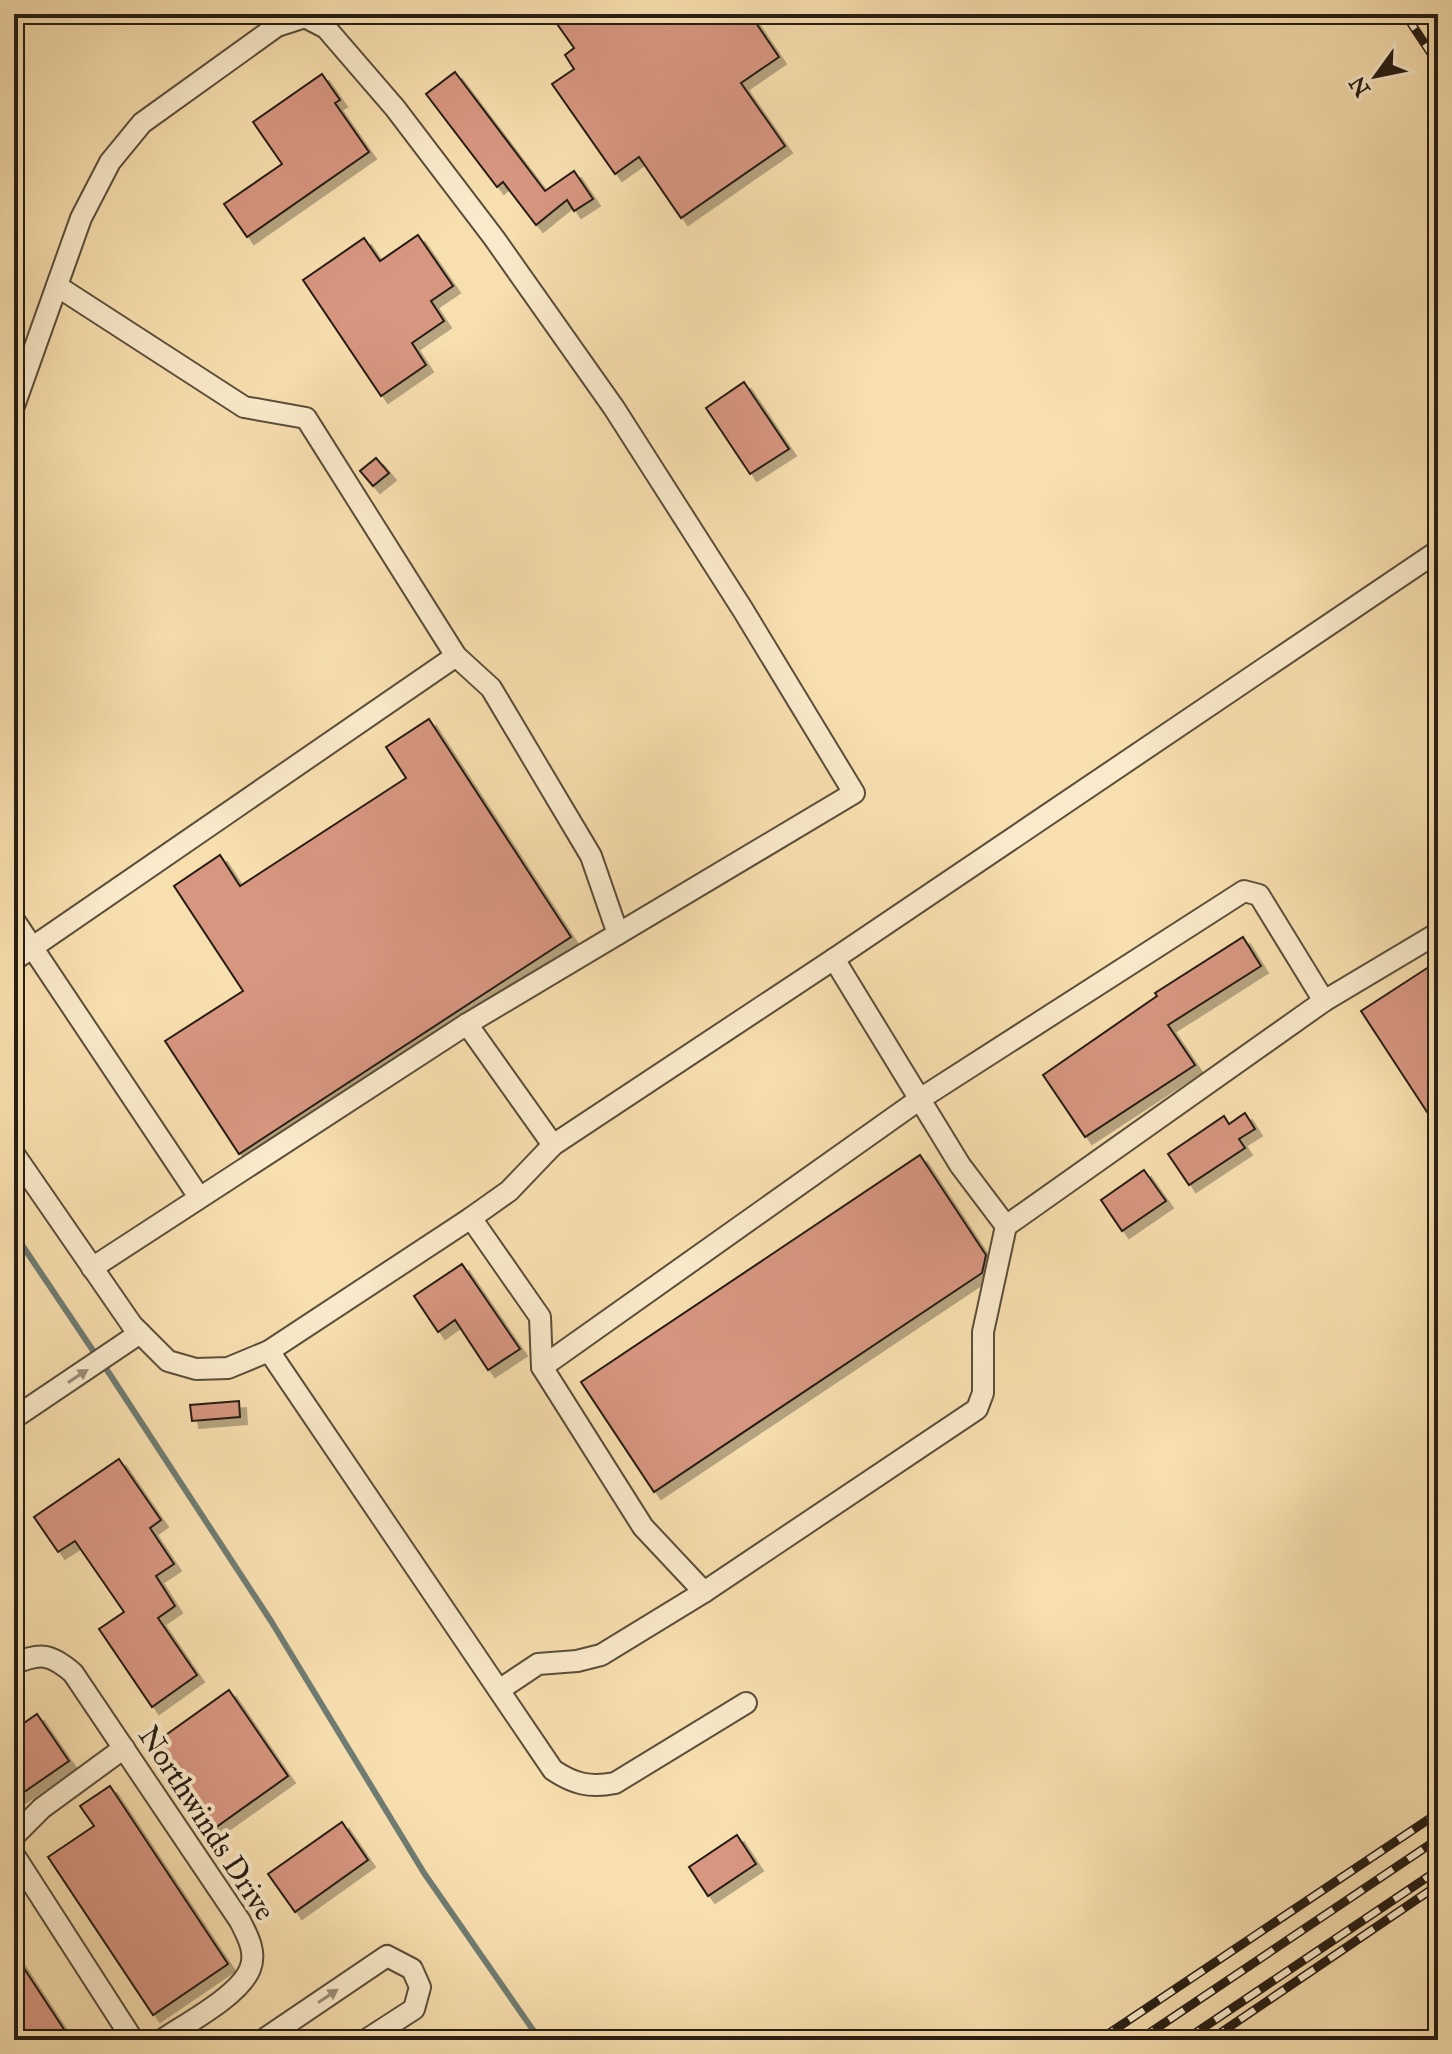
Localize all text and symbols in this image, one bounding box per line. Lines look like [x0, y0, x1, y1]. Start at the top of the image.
north arrow [1336, 36, 1416, 116]
text: N [1343, 71, 1376, 102]
one-way arrow [67, 1369, 88, 1384]
street label: Northwinds Drive [131, 1719, 283, 1927]
one-way arrow [317, 1989, 339, 2004]

